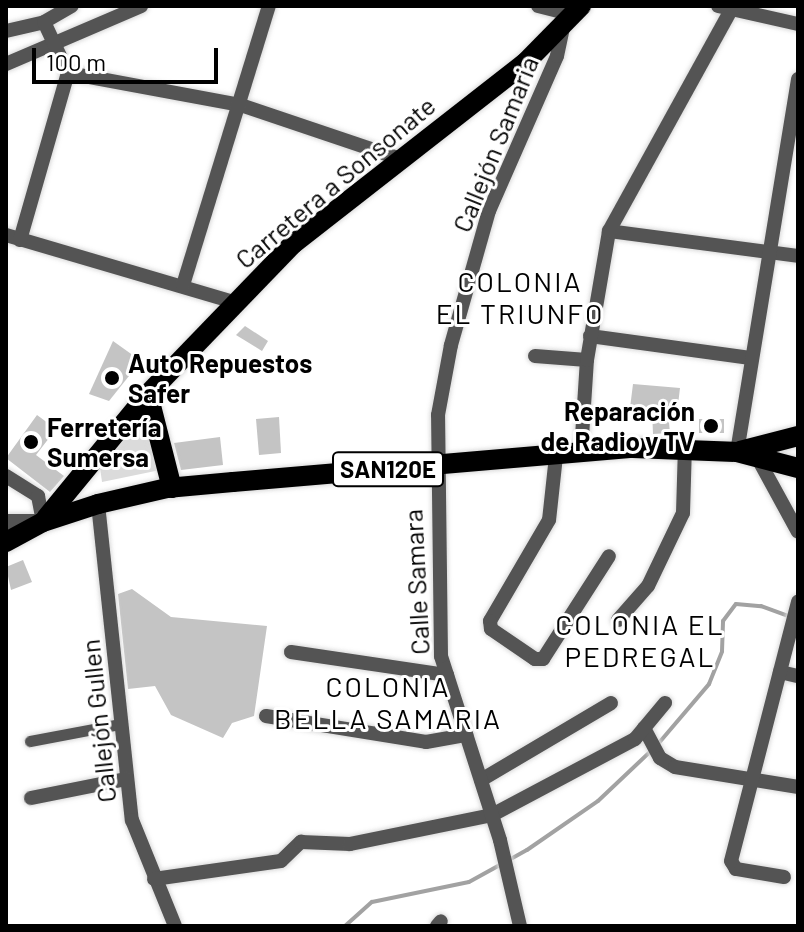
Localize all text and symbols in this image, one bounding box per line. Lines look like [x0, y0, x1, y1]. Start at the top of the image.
scale bar [36, 32, 222, 82]
text: 100 m [46, 47, 106, 76]
street label: Callejón Samaria [446, 52, 544, 236]
street label: Carretera a Sonsonate [229, 89, 441, 275]
district label: COLONIA EL TRIUNFO [436, 264, 604, 330]
place label: Auto Repuestos Safer [128, 347, 312, 408]
marker: Auto Repuestos Safer [103, 369, 121, 387]
place label: Reparación de Radio y TV [540, 395, 695, 456]
place label: Ferretería Sumersa [47, 411, 161, 472]
marker: Reparación de Radio y TV [702, 417, 720, 435]
marker: Ferretería Sumersa [22, 433, 40, 451]
road number: SAN120E [332, 449, 444, 489]
street label: Calle Samara [397, 508, 435, 656]
district label: COLONIA EL PEDREGAL [555, 607, 725, 673]
street label: Callejón Gullen [74, 638, 122, 804]
district label: COLONIA BELLA SAMARIA [274, 669, 502, 735]

